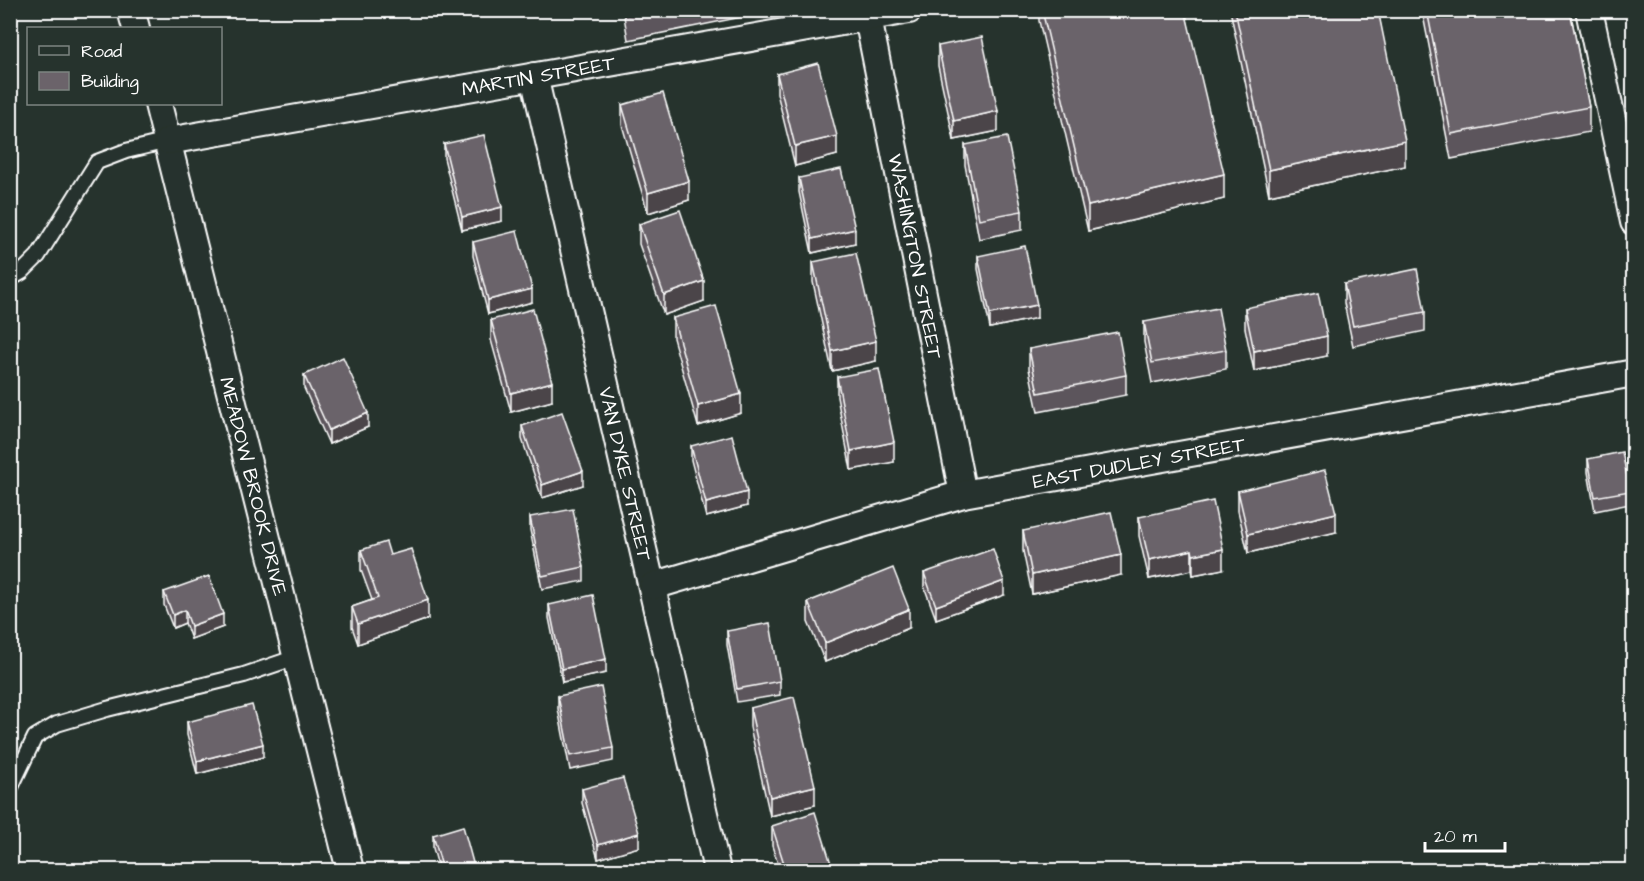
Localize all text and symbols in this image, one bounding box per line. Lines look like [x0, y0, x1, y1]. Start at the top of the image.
legend [27, 27, 222, 105]
text: Road [81, 39, 122, 64]
street label: MARTIN STREET [459, 49, 618, 104]
text: Building [81, 69, 139, 95]
street label: WASHINGTON STREET [880, 152, 949, 362]
street label: MEADOW BROOK DRIVE [212, 374, 294, 599]
street label: VAN DYKE STREET [591, 384, 658, 564]
street label: EAST DUDLEY STREET [1031, 430, 1248, 496]
scale bar [1425, 815, 1504, 853]
text: 20 m [1434, 824, 1477, 849]

